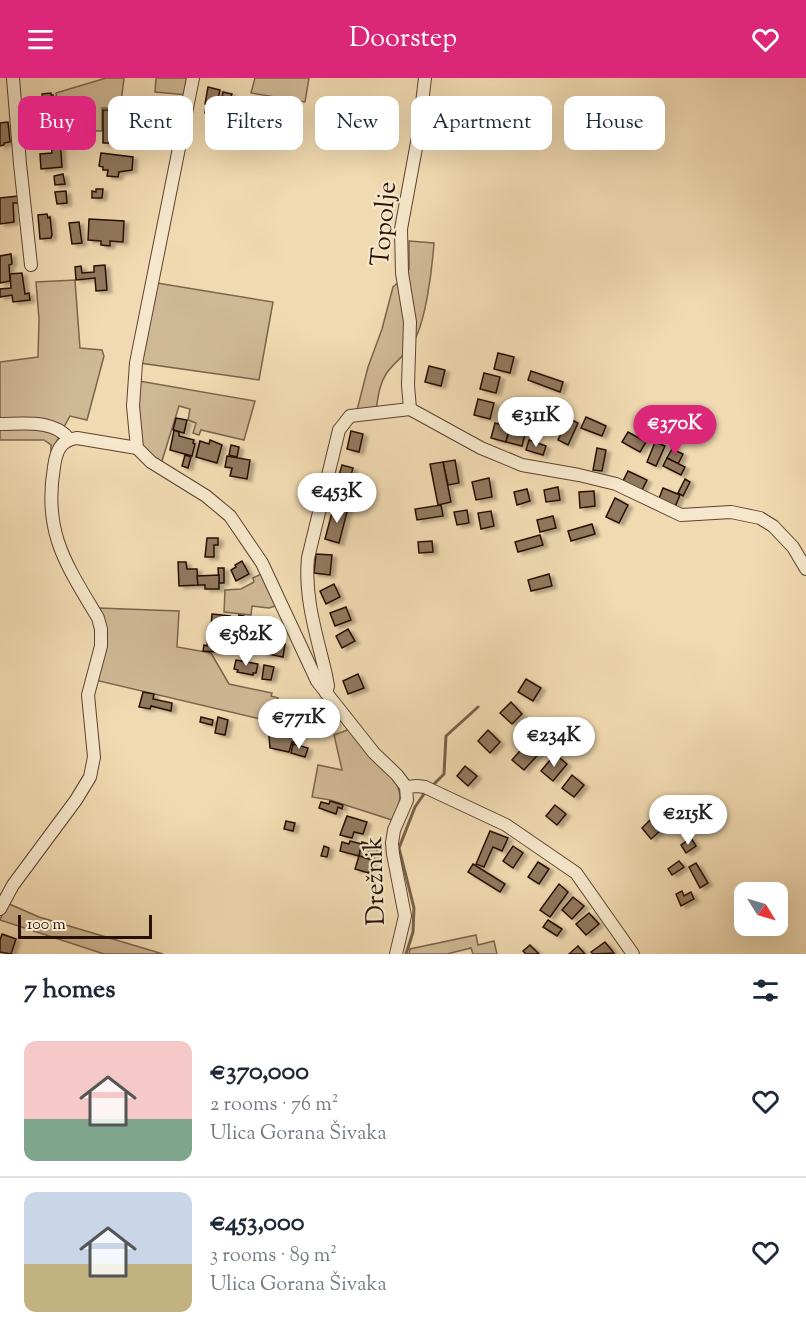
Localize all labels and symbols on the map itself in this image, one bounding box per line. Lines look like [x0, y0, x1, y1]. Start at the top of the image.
street label: Topolje [363, 180, 407, 268]
pin: €311K [494, 397, 578, 448]
pin: €370K [633, 405, 717, 456]
pin: €453K [295, 473, 379, 524]
pin: €582K [204, 616, 288, 667]
pin: €771K [257, 699, 341, 750]
pin: €234K [512, 717, 596, 768]
pin: €215K [646, 795, 730, 846]
street label: Drežnik [356, 836, 396, 926]
north arrow [734, 882, 788, 936]
scale bar [18, 912, 152, 940]

